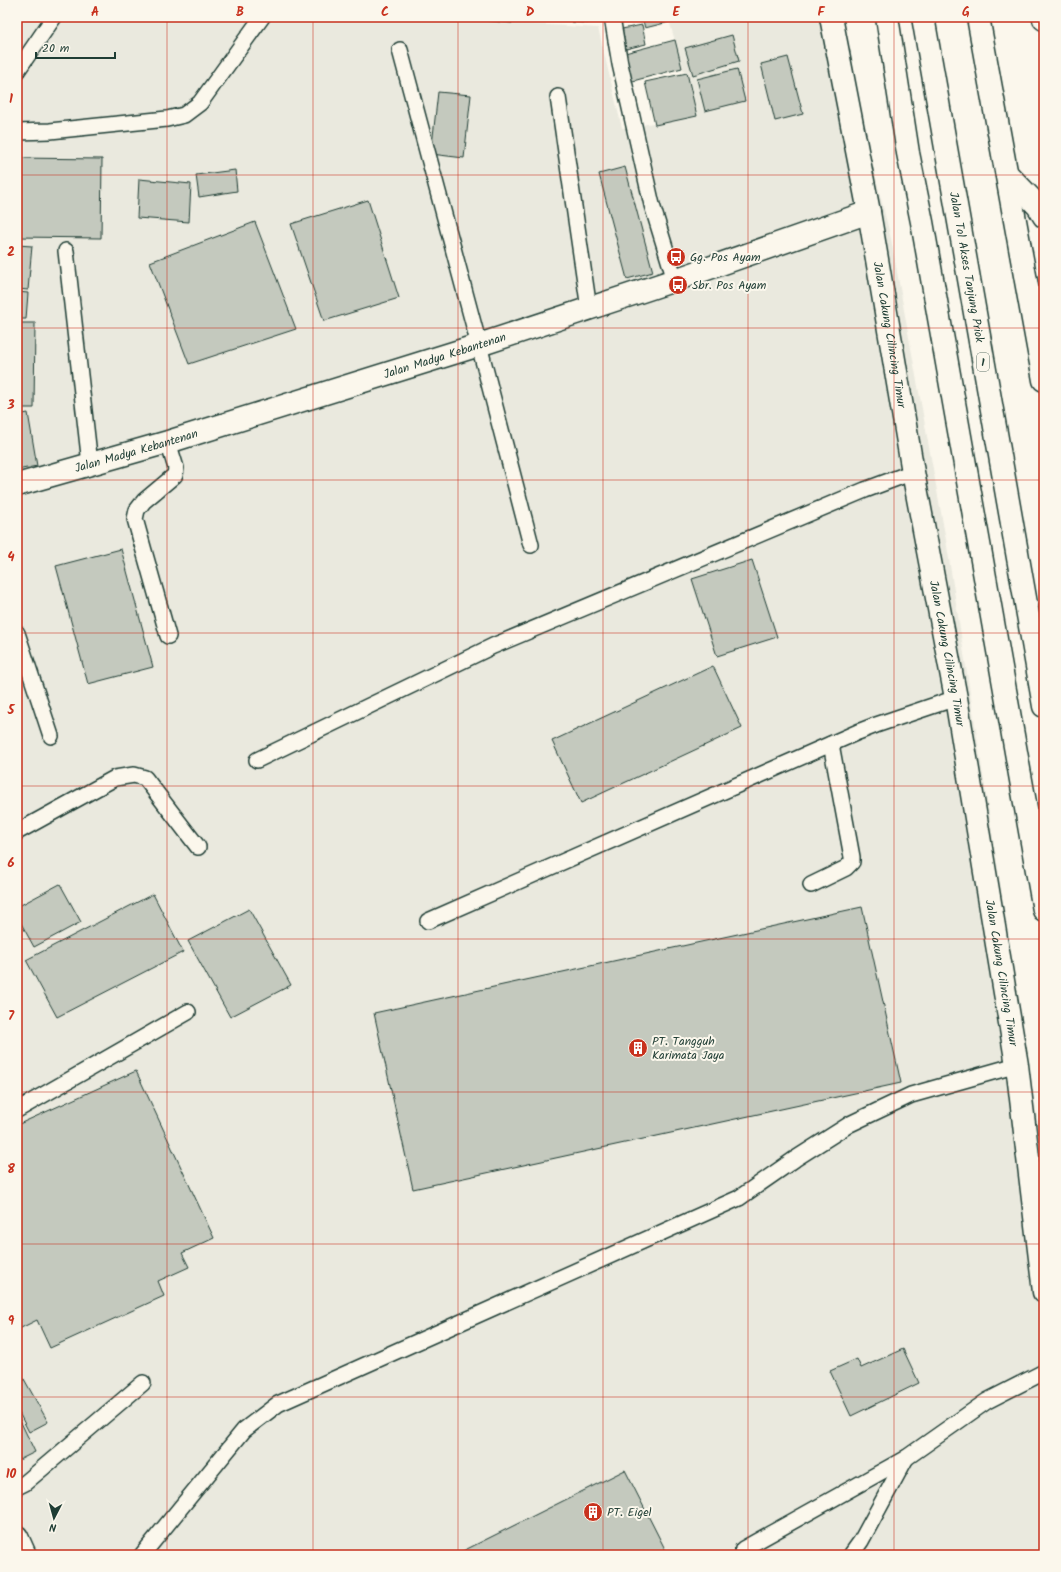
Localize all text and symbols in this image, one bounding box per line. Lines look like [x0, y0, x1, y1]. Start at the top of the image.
text: A [91, 2, 99, 23]
text: B [236, 2, 244, 23]
text: C [381, 2, 389, 23]
text: D [526, 2, 535, 23]
text: E [672, 2, 680, 23]
text: F [817, 2, 825, 23]
text: G [962, 2, 970, 23]
scale bar [36, 34, 115, 60]
text: 20 m [42, 39, 70, 58]
text: 1 [9, 89, 13, 110]
street label: Jalan Tol Akses Tanjung Priok [944, 190, 989, 345]
text: 2 [7, 242, 15, 263]
bus stop icon: Gg. Pos Ayam [665, 246, 687, 268]
place label: Gg. Pos Ayam [690, 248, 761, 267]
street label: Jalan Cakung Cilincing Timur [868, 260, 911, 410]
bus stop icon: Sbr. Pos Ayam [667, 274, 689, 296]
place label: Sbr. Pos Ayam [692, 276, 767, 295]
street label: Jalan Madya Kebantenan [381, 328, 509, 384]
road number: 1 [977, 353, 989, 371]
text: 3 [6, 395, 15, 416]
street label: Jalan Madya Kebantenan [72, 424, 200, 478]
text: 4 [7, 547, 15, 568]
street label: Jalan Cakung Cilincing Timur [924, 579, 970, 729]
text: 5 [7, 700, 16, 721]
text: 6 [7, 853, 15, 874]
street label: Jalan Cakung Cilincing Timur [980, 898, 1023, 1049]
text: 7 [8, 1006, 15, 1027]
place label: PT. Tangguh Karimata Jaya [652, 1032, 725, 1065]
building icon: PT. Tangguh Karimata Jaya [627, 1037, 649, 1059]
text: 8 [7, 1159, 15, 1180]
text: 9 [8, 1311, 15, 1332]
text: 10 [6, 1464, 17, 1485]
north arrow [34, 1498, 74, 1538]
building icon: PT. Eigel [582, 1501, 604, 1523]
place label: PT. Eigel [607, 1503, 652, 1522]
text: N [49, 1518, 57, 1536]

